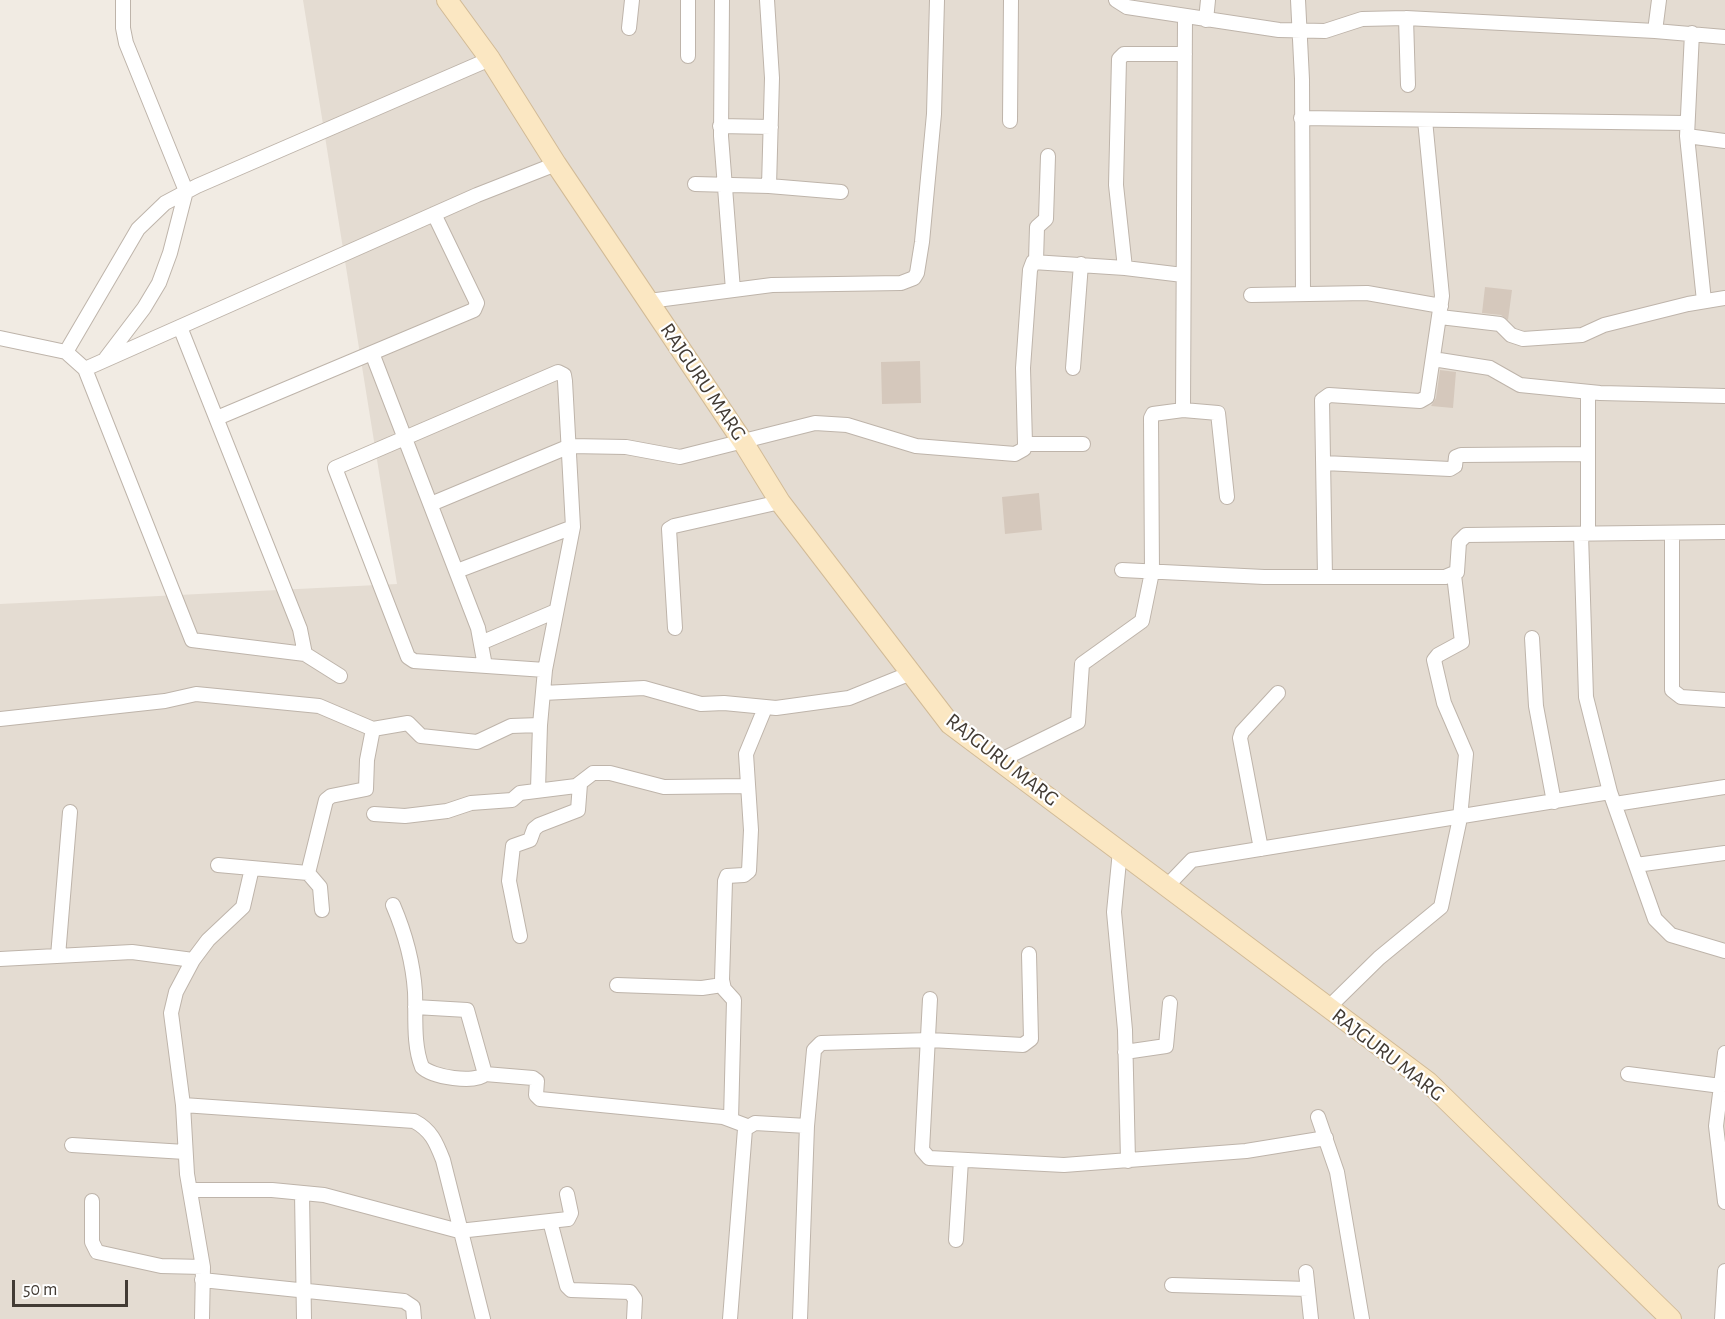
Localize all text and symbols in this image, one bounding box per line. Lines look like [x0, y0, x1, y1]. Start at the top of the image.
street label: RAJGURU MARG [654, 318, 752, 446]
street label: RAJGURU MARG [941, 708, 1063, 812]
street label: RAJGURU MARG [1327, 1003, 1449, 1107]
scale bar [15, 1268, 130, 1306]
text: 50 m [23, 1281, 57, 1299]

